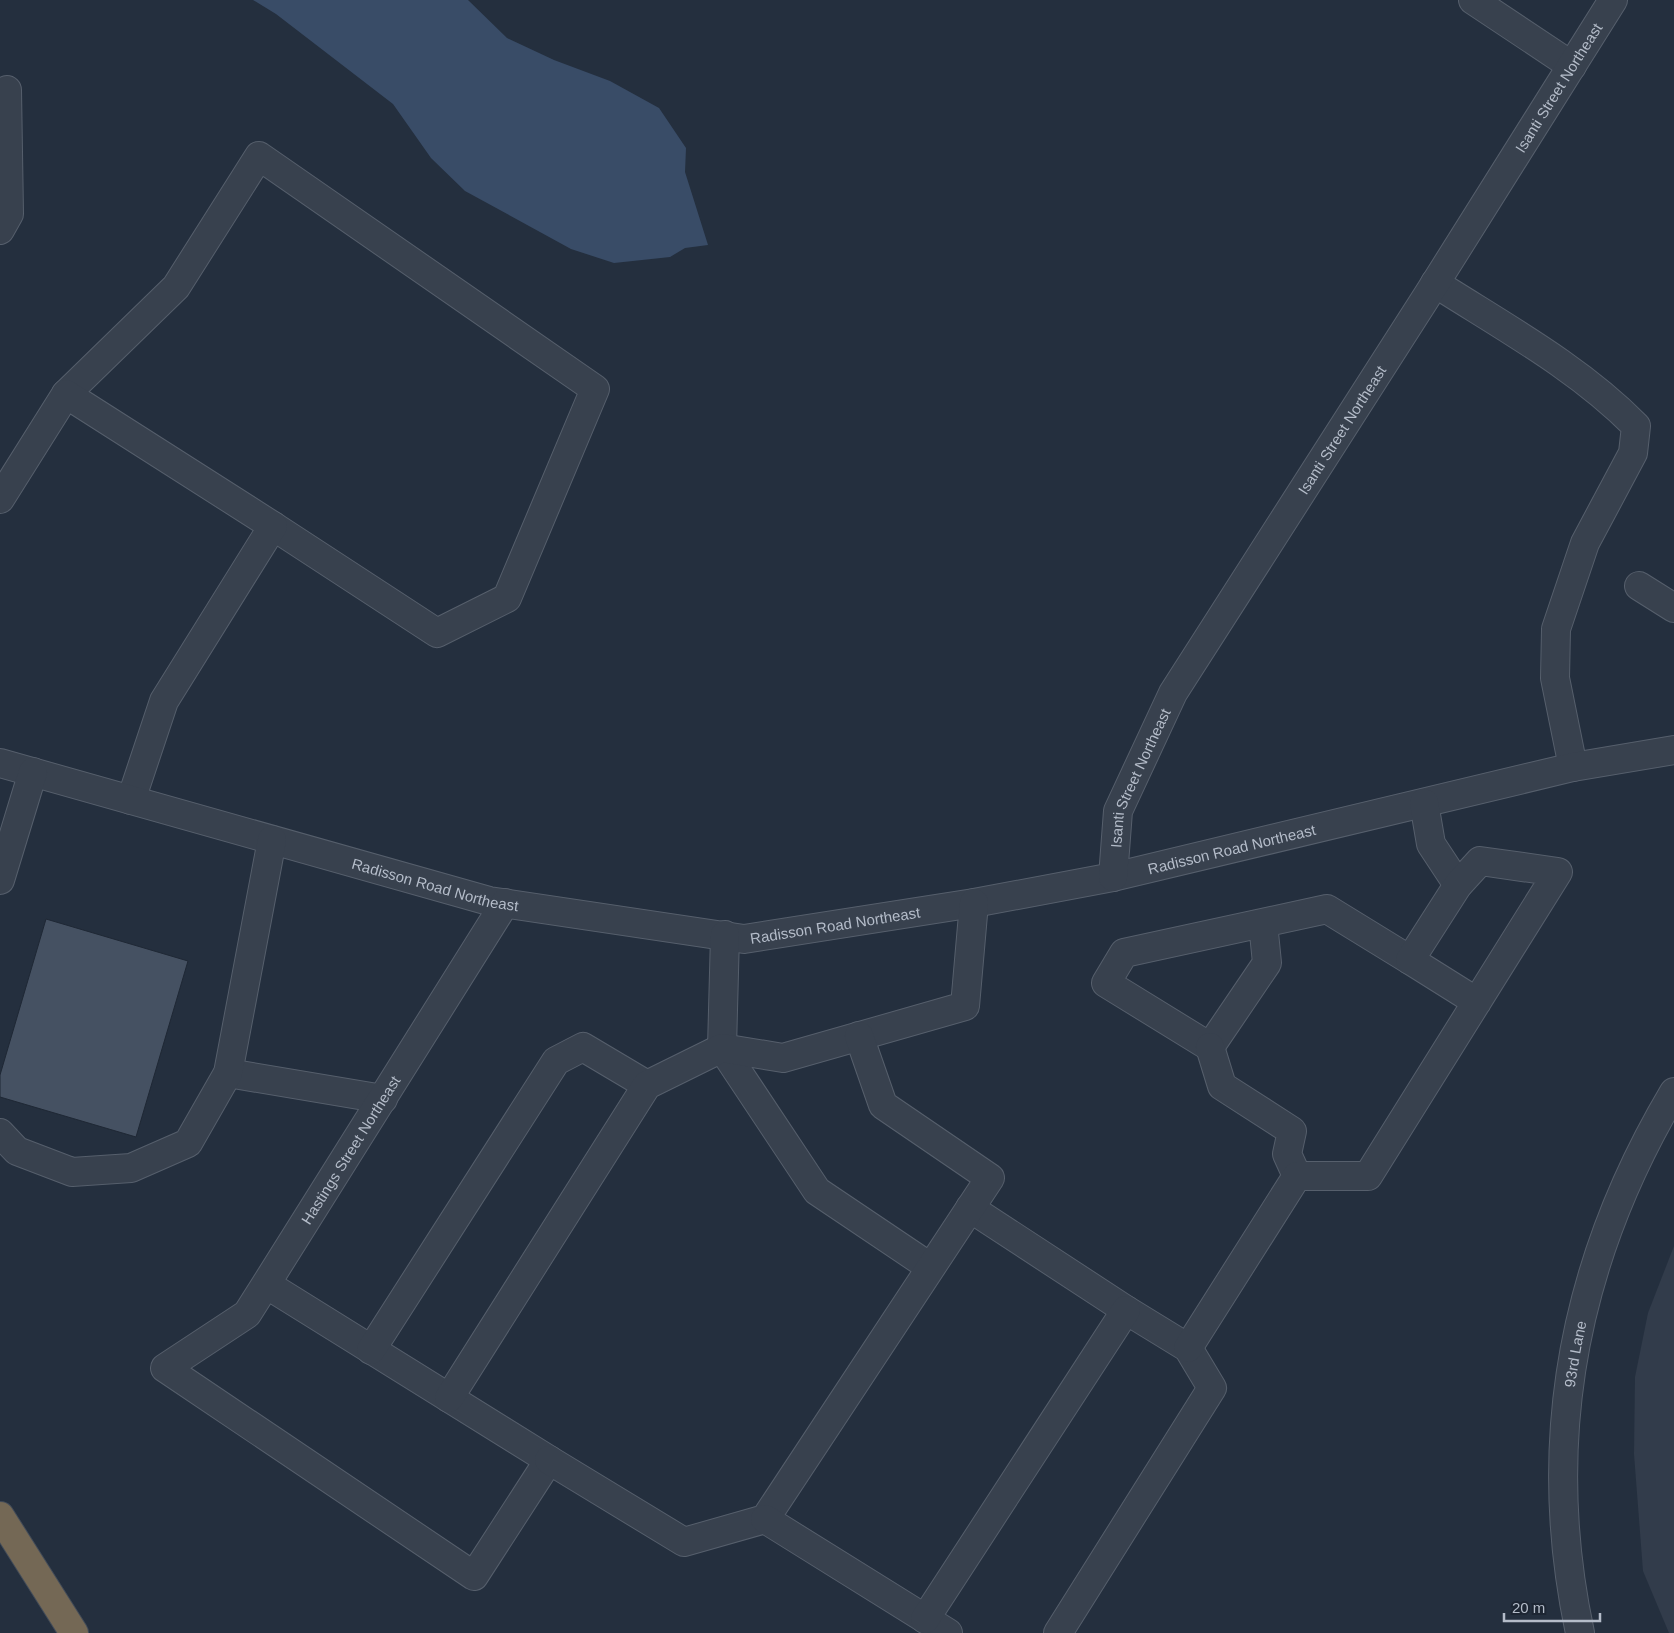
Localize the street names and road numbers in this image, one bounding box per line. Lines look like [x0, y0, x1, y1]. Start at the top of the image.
street label: Isanti Street Northeast [1511, 19, 1605, 155]
street label: Isanti Street Northeast [1294, 362, 1389, 497]
street label: Isanti Street Northeast [1107, 705, 1174, 848]
street label: Radisson Road Northeast [1146, 820, 1318, 877]
street label: Radisson Road Northeast [350, 854, 521, 914]
street label: Radisson Road Northeast [749, 903, 922, 946]
street label: Hastings Street Northeast [297, 1072, 403, 1227]
street label: 93rd Lane [1561, 1319, 1589, 1388]

